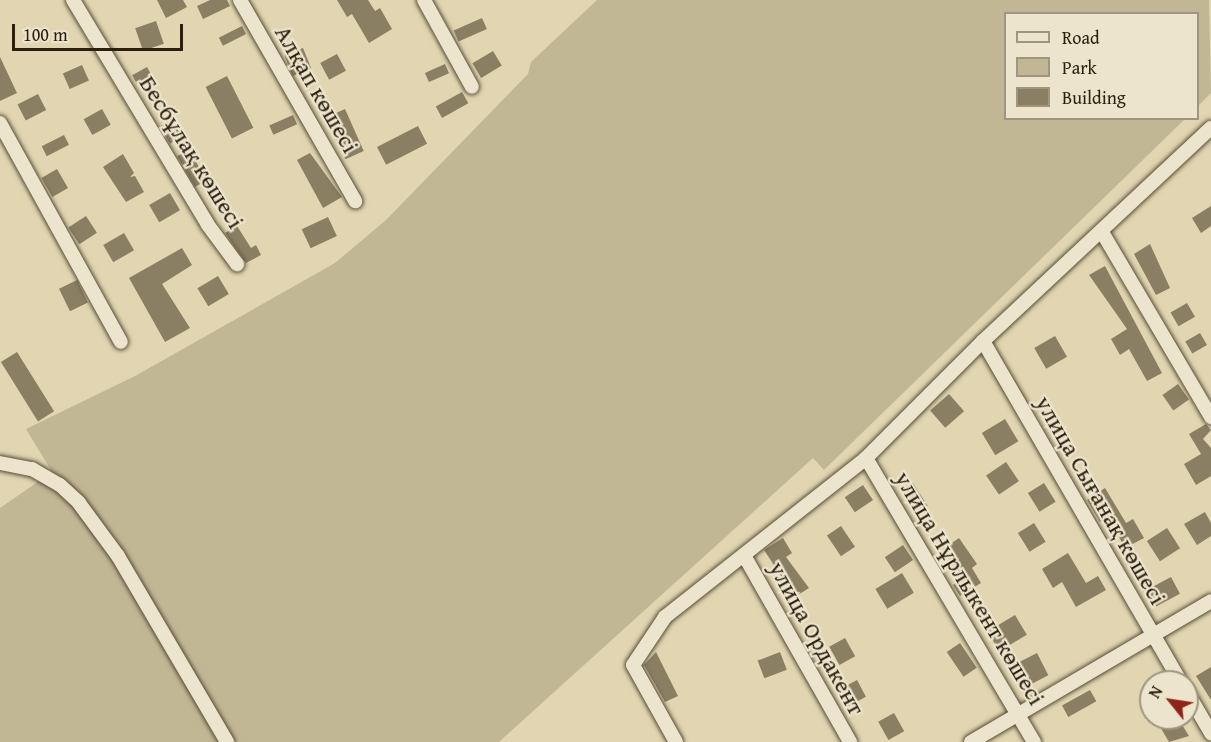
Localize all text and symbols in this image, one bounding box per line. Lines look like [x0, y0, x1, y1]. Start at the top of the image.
scale bar [15, 12, 186, 50]
legend [1004, 12, 1199, 120]
street label: Алқап көшесі [269, 20, 365, 158]
text: 100 m [23, 21, 68, 48]
text: Road [1062, 24, 1100, 51]
text: Park [1062, 54, 1097, 81]
street label: Бесбұлақ көшесі [133, 70, 251, 234]
text: Building [1062, 84, 1126, 111]
street label: улица Сығанақ көшесі [1029, 390, 1173, 610]
street label: улица Нұрлыкент көшесі [889, 466, 1051, 710]
street label: улица Ордакент [763, 556, 871, 720]
north arrow [1139, 670, 1199, 730]
text: N [1142, 681, 1168, 703]

